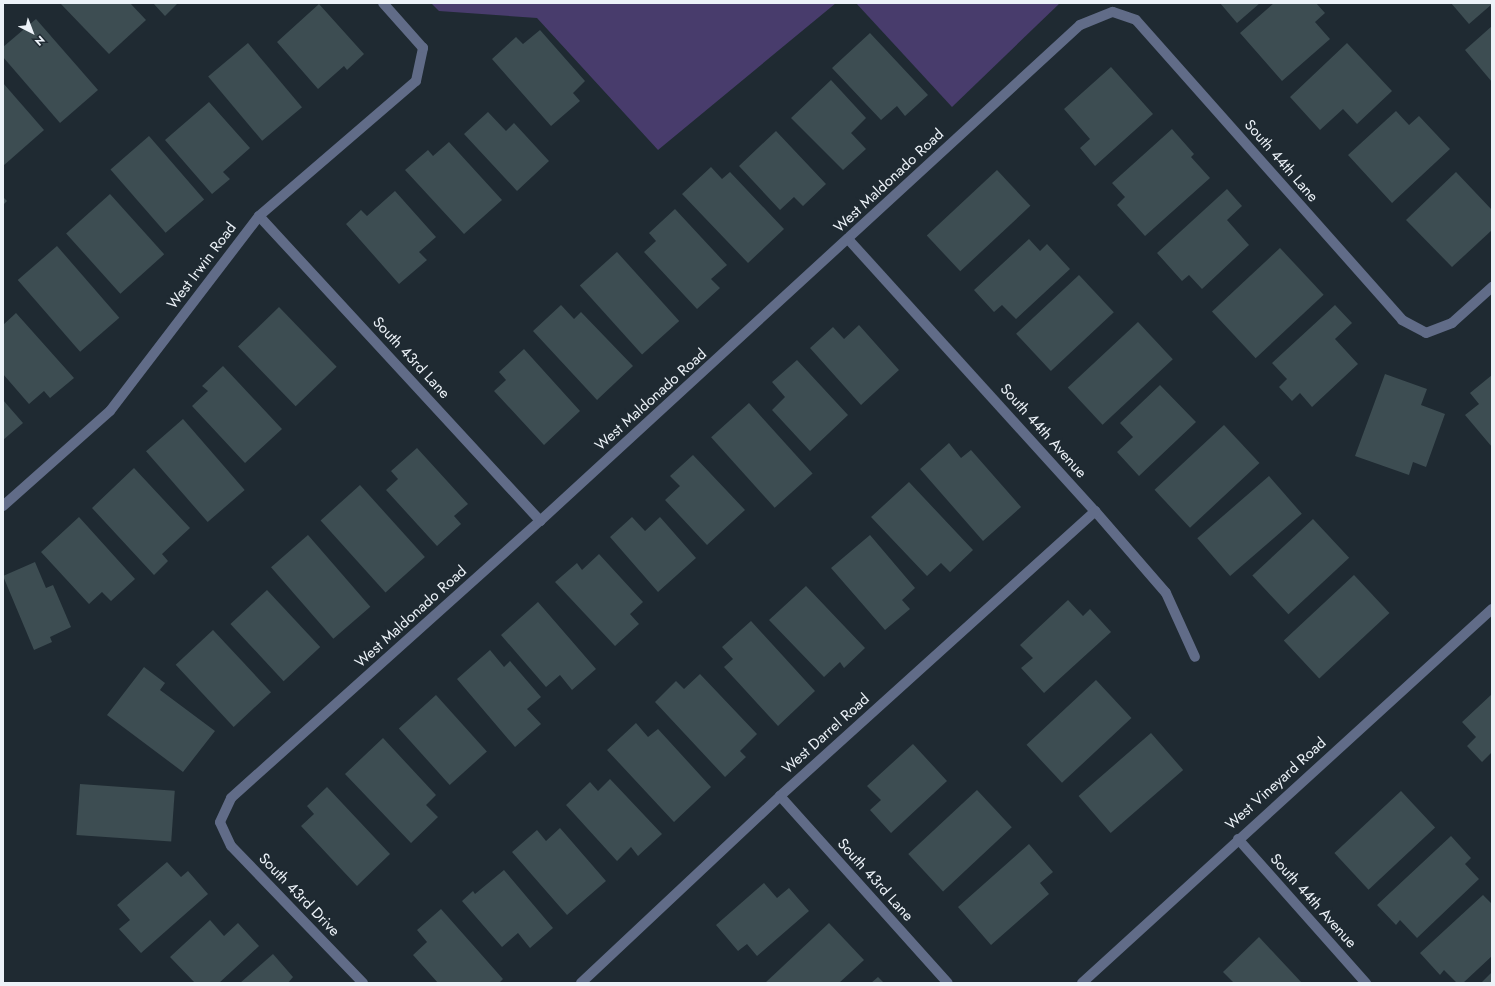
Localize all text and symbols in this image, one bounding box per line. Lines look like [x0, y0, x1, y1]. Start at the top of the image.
north arrow [12, 12, 52, 52]
text: N [31, 32, 49, 50]
street label: South 44th Lane [1240, 116, 1322, 206]
street label: West Maldonado Road [830, 125, 948, 237]
street label: West Irwin Road [164, 219, 240, 313]
street label: South 43rd Lane [369, 313, 453, 403]
street label: West Maldonado Road [592, 345, 710, 455]
street label: South 44th Avenue [996, 380, 1090, 482]
street label: West Maldonado Road [352, 562, 470, 672]
street label: West Darrel Road [779, 690, 873, 778]
street label: West Vineyard Road [1222, 734, 1330, 834]
street label: South 43rd Lane [833, 835, 917, 925]
street label: South 43rd Drive [255, 850, 343, 940]
street label: South 44th Avenue [1266, 850, 1360, 952]

